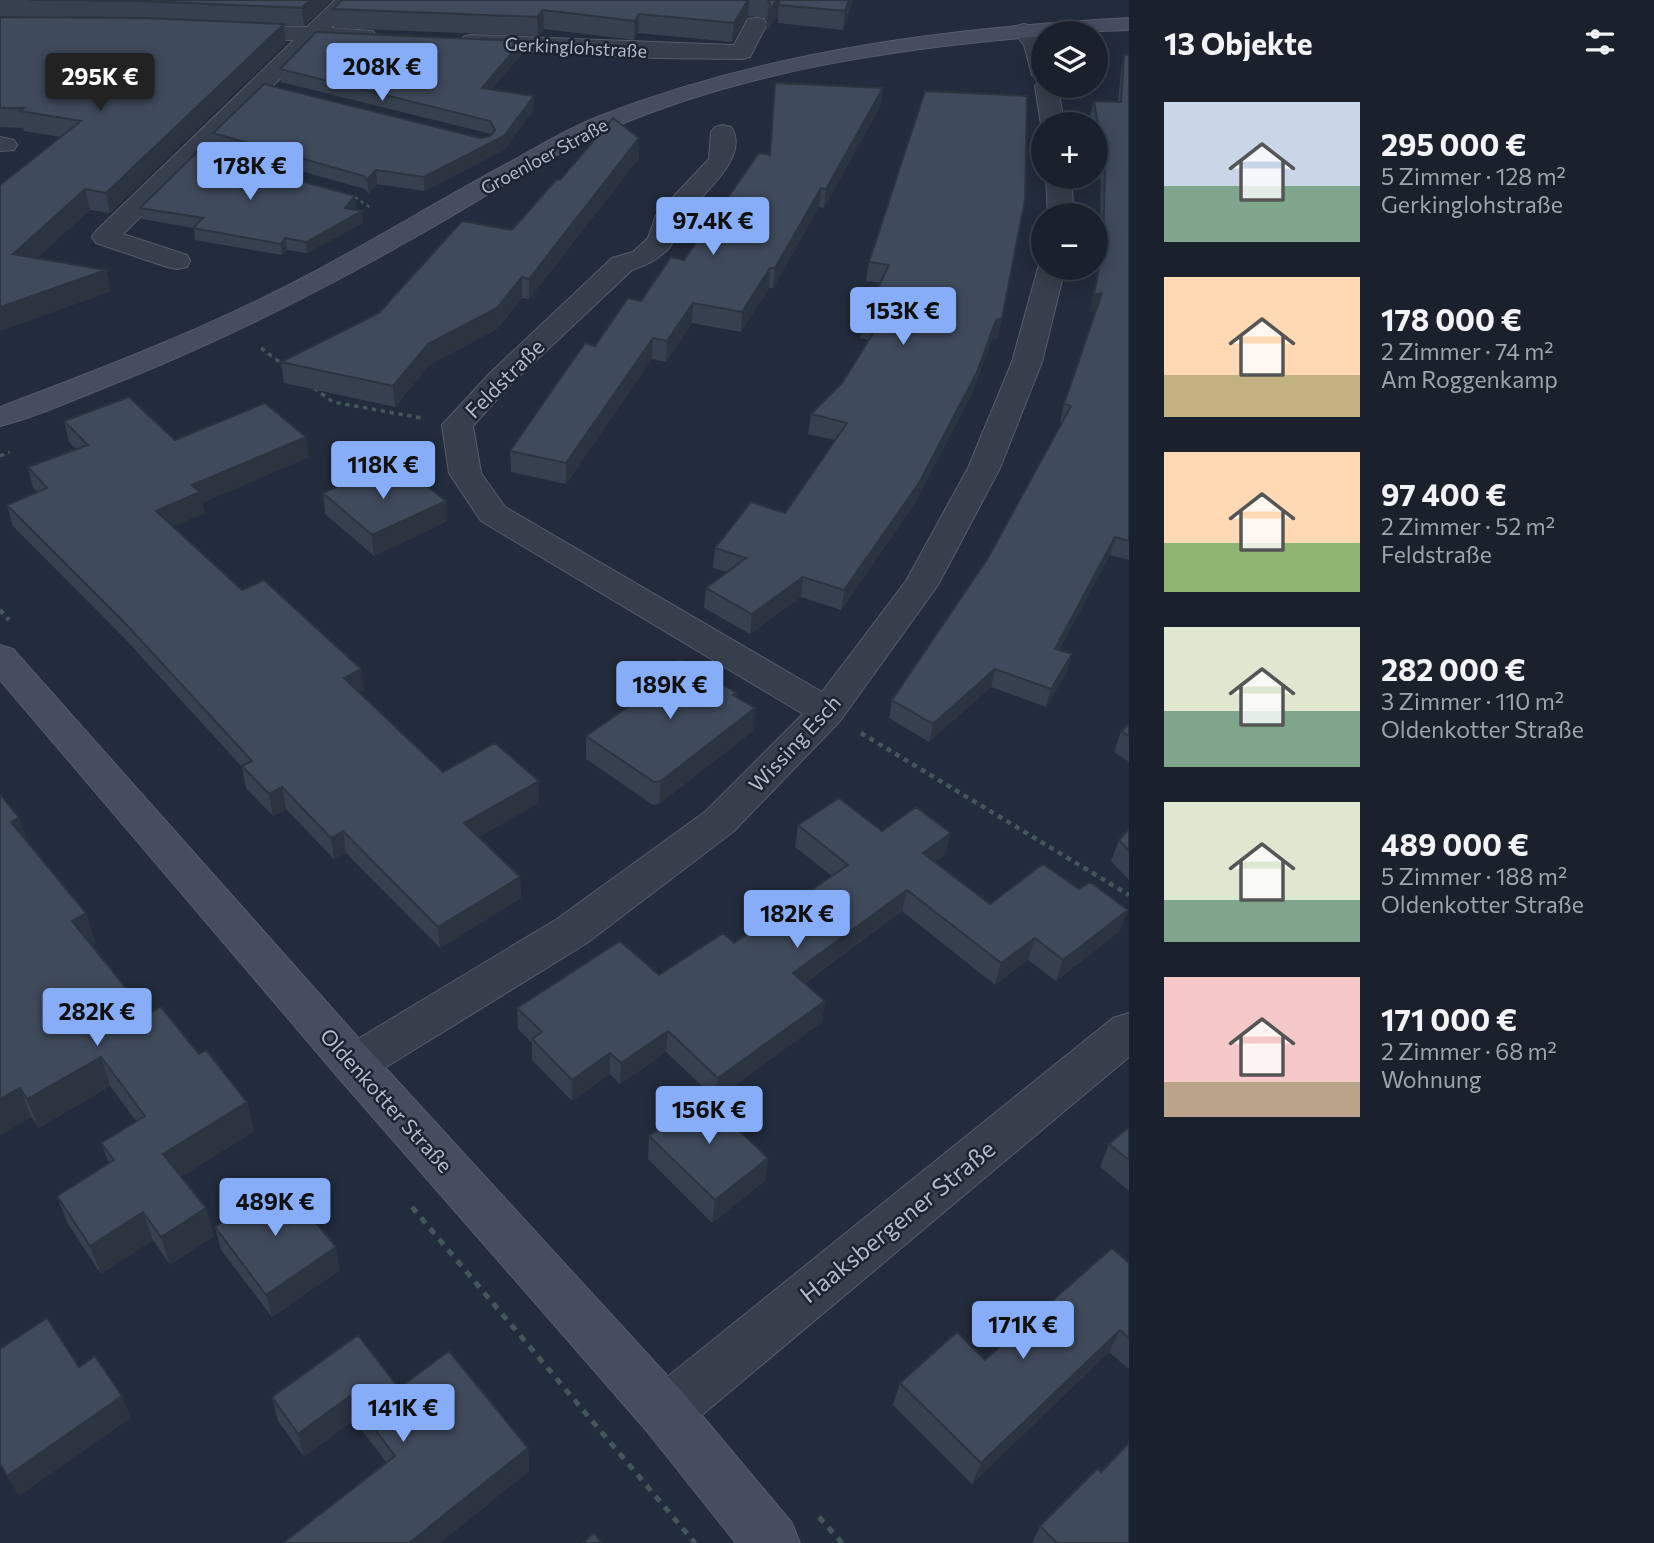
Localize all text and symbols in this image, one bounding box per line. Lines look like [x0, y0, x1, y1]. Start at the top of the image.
map controls [1031, 21, 1108, 280]
button: layers [1031, 21, 1108, 98]
icon: filters [1581, 23, 1619, 61]
text: 13 Objekte [1164, 24, 1313, 61]
street label: Gerkinglohstraße [504, 32, 648, 62]
pin: 208K € [325, 43, 439, 103]
text: 208K € [342, 52, 422, 80]
pin: 295K € [43, 54, 157, 113]
text: 295K € [61, 62, 139, 90]
button: + [1031, 112, 1108, 189]
street label: Groenloer Straße [477, 113, 611, 199]
text: 295 000 € [1381, 125, 1526, 162]
icon: home [1220, 130, 1304, 214]
pin: 178K € [193, 142, 307, 202]
text: 178K € [213, 151, 287, 179]
text: 5 Zimmer · 128 m² [1381, 162, 1566, 190]
text: Gerkinglohstraße [1381, 190, 1563, 218]
pin: 97.4K € [648, 198, 778, 257]
button: − [1031, 203, 1108, 280]
text: 97.4K € [672, 206, 754, 234]
pin: 153K € [846, 288, 960, 347]
text: 153K € [866, 296, 940, 324]
text: 178 000 € [1381, 300, 1522, 337]
icon: home [1220, 305, 1304, 389]
street label: Feldstraße [459, 333, 549, 423]
text: 2 Zimmer · 74 m² [1381, 337, 1554, 365]
text: Am Roggenkamp [1381, 365, 1558, 393]
pin: 118K € [326, 442, 440, 501]
text: 118K € [347, 450, 419, 478]
text: 97 400 € [1381, 475, 1507, 512]
icon: home [1220, 480, 1304, 564]
text: 2 Zimmer · 52 m² [1381, 512, 1555, 540]
text: Feldstraße [1381, 540, 1492, 568]
text: 282 000 € [1381, 650, 1526, 687]
icon: home [1220, 655, 1304, 739]
pin: 189K € [613, 662, 727, 721]
text: 189K € [632, 670, 708, 698]
text: 3 Zimmer · 110 m² [1381, 687, 1564, 715]
street label: Wissing Esch [743, 689, 845, 797]
text: Oldenkotter Straße [1381, 715, 1584, 743]
text: 489 000 € [1381, 825, 1529, 862]
icon: home [1220, 830, 1304, 914]
text: 5 Zimmer · 188 m² [1381, 862, 1567, 890]
pin: 182K € [740, 890, 854, 950]
text: Oldenkotter Straße [1381, 890, 1584, 918]
text: 182K € [760, 899, 834, 927]
pin: 282K € [40, 988, 154, 1048]
text: 282K € [59, 997, 135, 1025]
text: 171 000 € [1381, 1000, 1517, 1037]
icon: home [1220, 1005, 1304, 1089]
street label: Oldenkotter Straße [316, 1023, 458, 1177]
text: 2 Zimmer · 68 m² [1381, 1037, 1557, 1065]
text: Wohnung [1381, 1065, 1481, 1093]
pin: 156K € [652, 1086, 766, 1146]
text: 156K € [672, 1095, 746, 1123]
street label: Haaksbergener Straße [794, 1133, 1000, 1309]
pin: 489K € [218, 1178, 332, 1238]
text: 489K € [235, 1187, 315, 1215]
pin: 171K € [966, 1302, 1080, 1361]
text: 171K € [988, 1310, 1058, 1338]
pin: 141K € [346, 1384, 460, 1444]
text: 141K € [368, 1393, 438, 1421]

